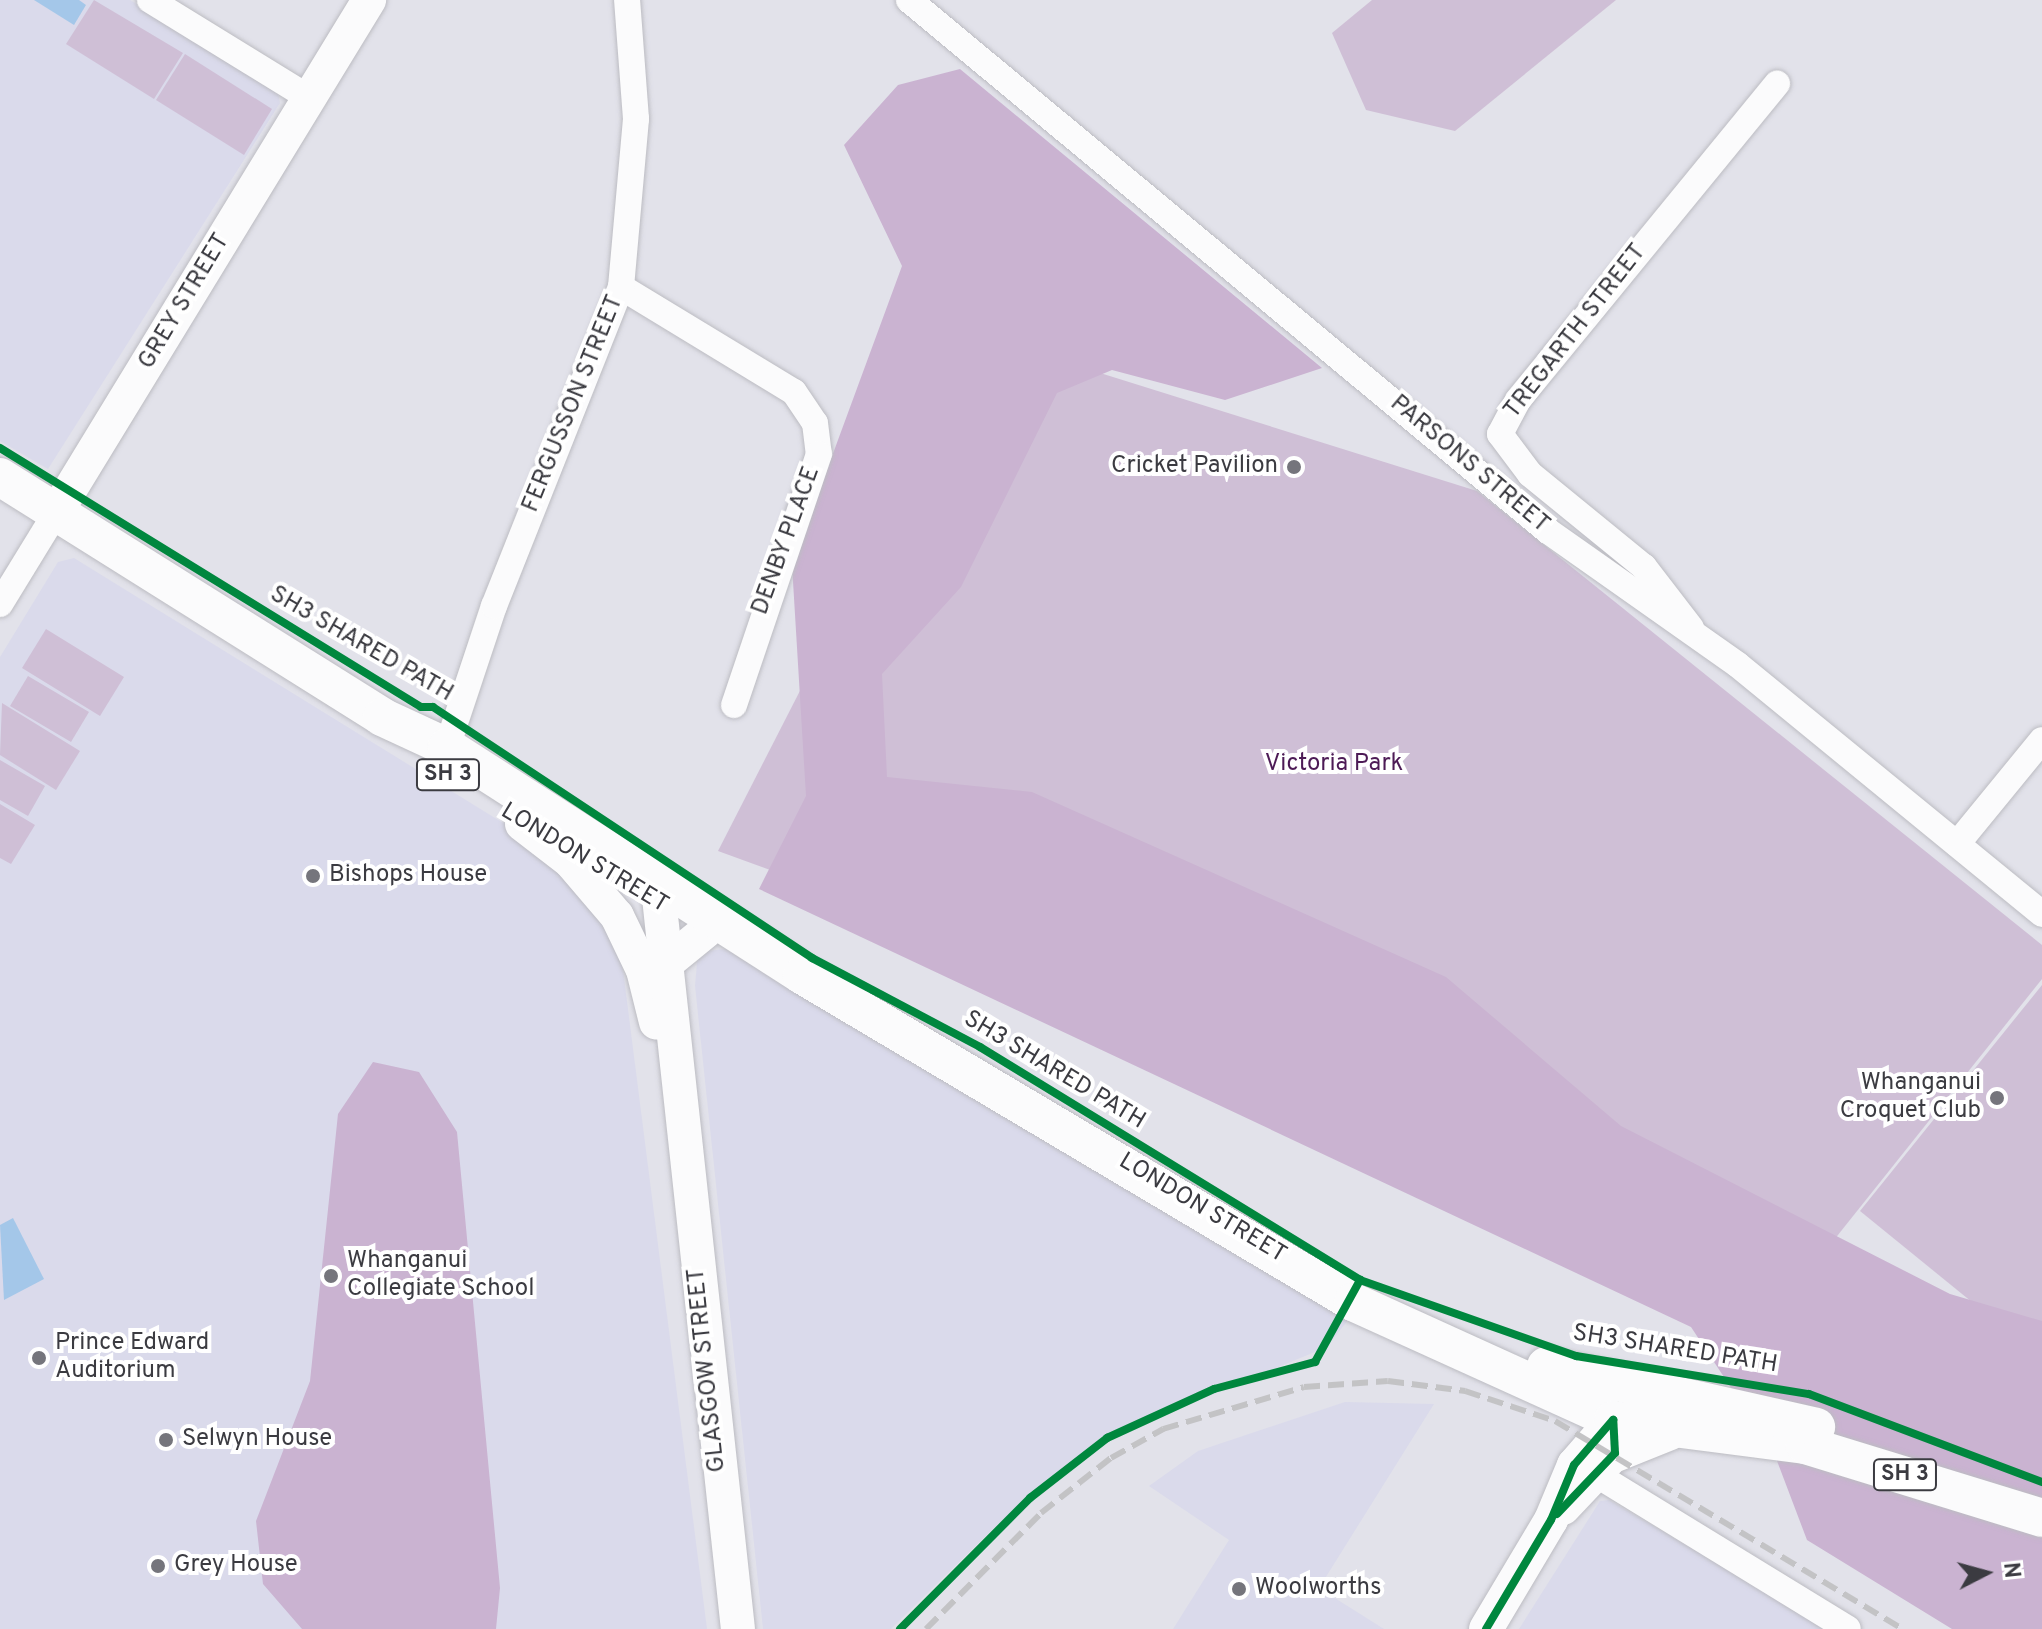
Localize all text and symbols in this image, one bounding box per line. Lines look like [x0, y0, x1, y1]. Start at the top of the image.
street label: GREY STREET [133, 229, 237, 375]
street label: TREGARTH STREET [1499, 239, 1653, 425]
street label: FERGUSSON STREET [517, 291, 631, 517]
street label: PARSONS STREET [1383, 390, 1555, 540]
place label: Cricket Pavilion [1111, 453, 1278, 481]
marker: Cricket Pavilion [1285, 458, 1303, 476]
street label: DENBY PLACE [747, 463, 827, 619]
street label: SH3 SHARED PATH [264, 581, 458, 709]
park label: Victoria Park [1265, 751, 1403, 779]
road number: SH 3 [414, 757, 482, 793]
street label: LONDON STREET [495, 798, 673, 920]
place label: Bishops House [329, 862, 487, 890]
marker: Bishops House [304, 867, 322, 885]
street label: SH3 SHARED PATH [958, 1005, 1150, 1137]
place label: Whanganui Croquet Club [1840, 1070, 1981, 1126]
marker: Whanganui Croquet Club [1988, 1089, 2006, 1107]
street label: LONDON STREET [1113, 1148, 1291, 1270]
place label: Whanganui Collegiate School [347, 1248, 534, 1304]
street label: GLASGOW STREET [683, 1266, 733, 1474]
marker: Whanganui Collegiate School [322, 1267, 340, 1285]
street label: SH3 SHARED PATH [1571, 1320, 1779, 1380]
place label: Prince Edward Auditorium [55, 1330, 209, 1386]
marker: Prince Edward Auditorium [30, 1349, 48, 1367]
place label: Selwyn House [182, 1426, 332, 1454]
marker: Selwyn House [157, 1431, 175, 1449]
road number: SH 3 [1871, 1457, 1939, 1493]
north arrow [1946, 1533, 2026, 1613]
place label: Grey House [174, 1552, 298, 1580]
marker: Grey House [149, 1557, 167, 1575]
text: N [1996, 1561, 2025, 1580]
place label: Woolworths [1255, 1575, 1381, 1603]
marker: Woolworths [1230, 1580, 1248, 1598]

